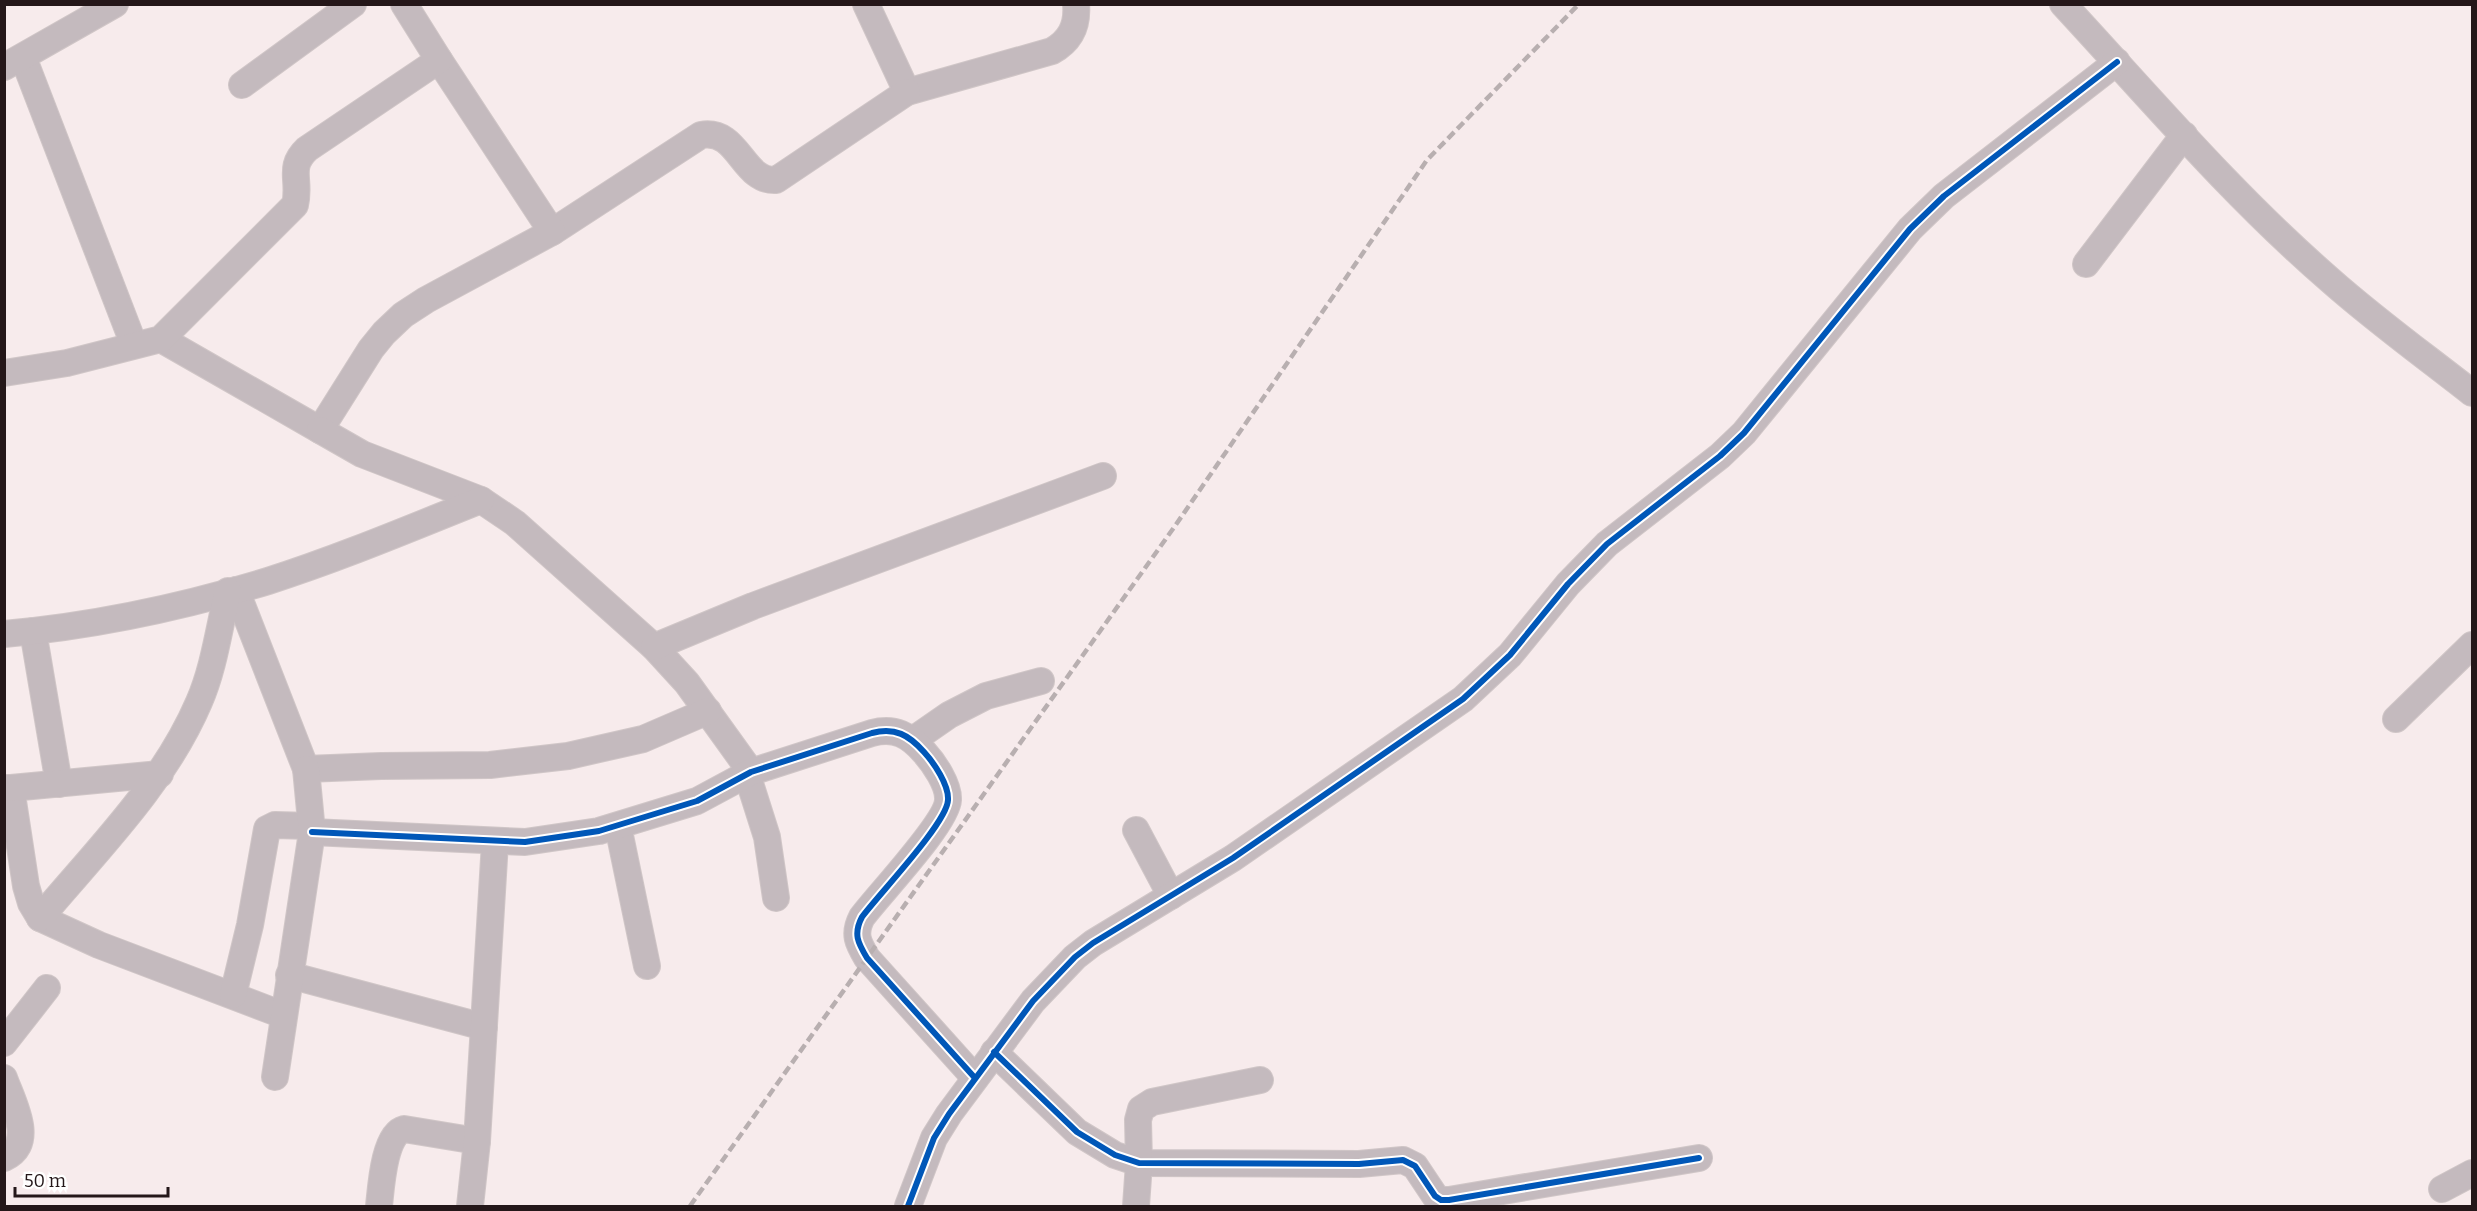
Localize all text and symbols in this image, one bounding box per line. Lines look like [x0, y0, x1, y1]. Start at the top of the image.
scale bar [15, 1160, 168, 1198]
text: 50 m [24, 1170, 66, 1192]

